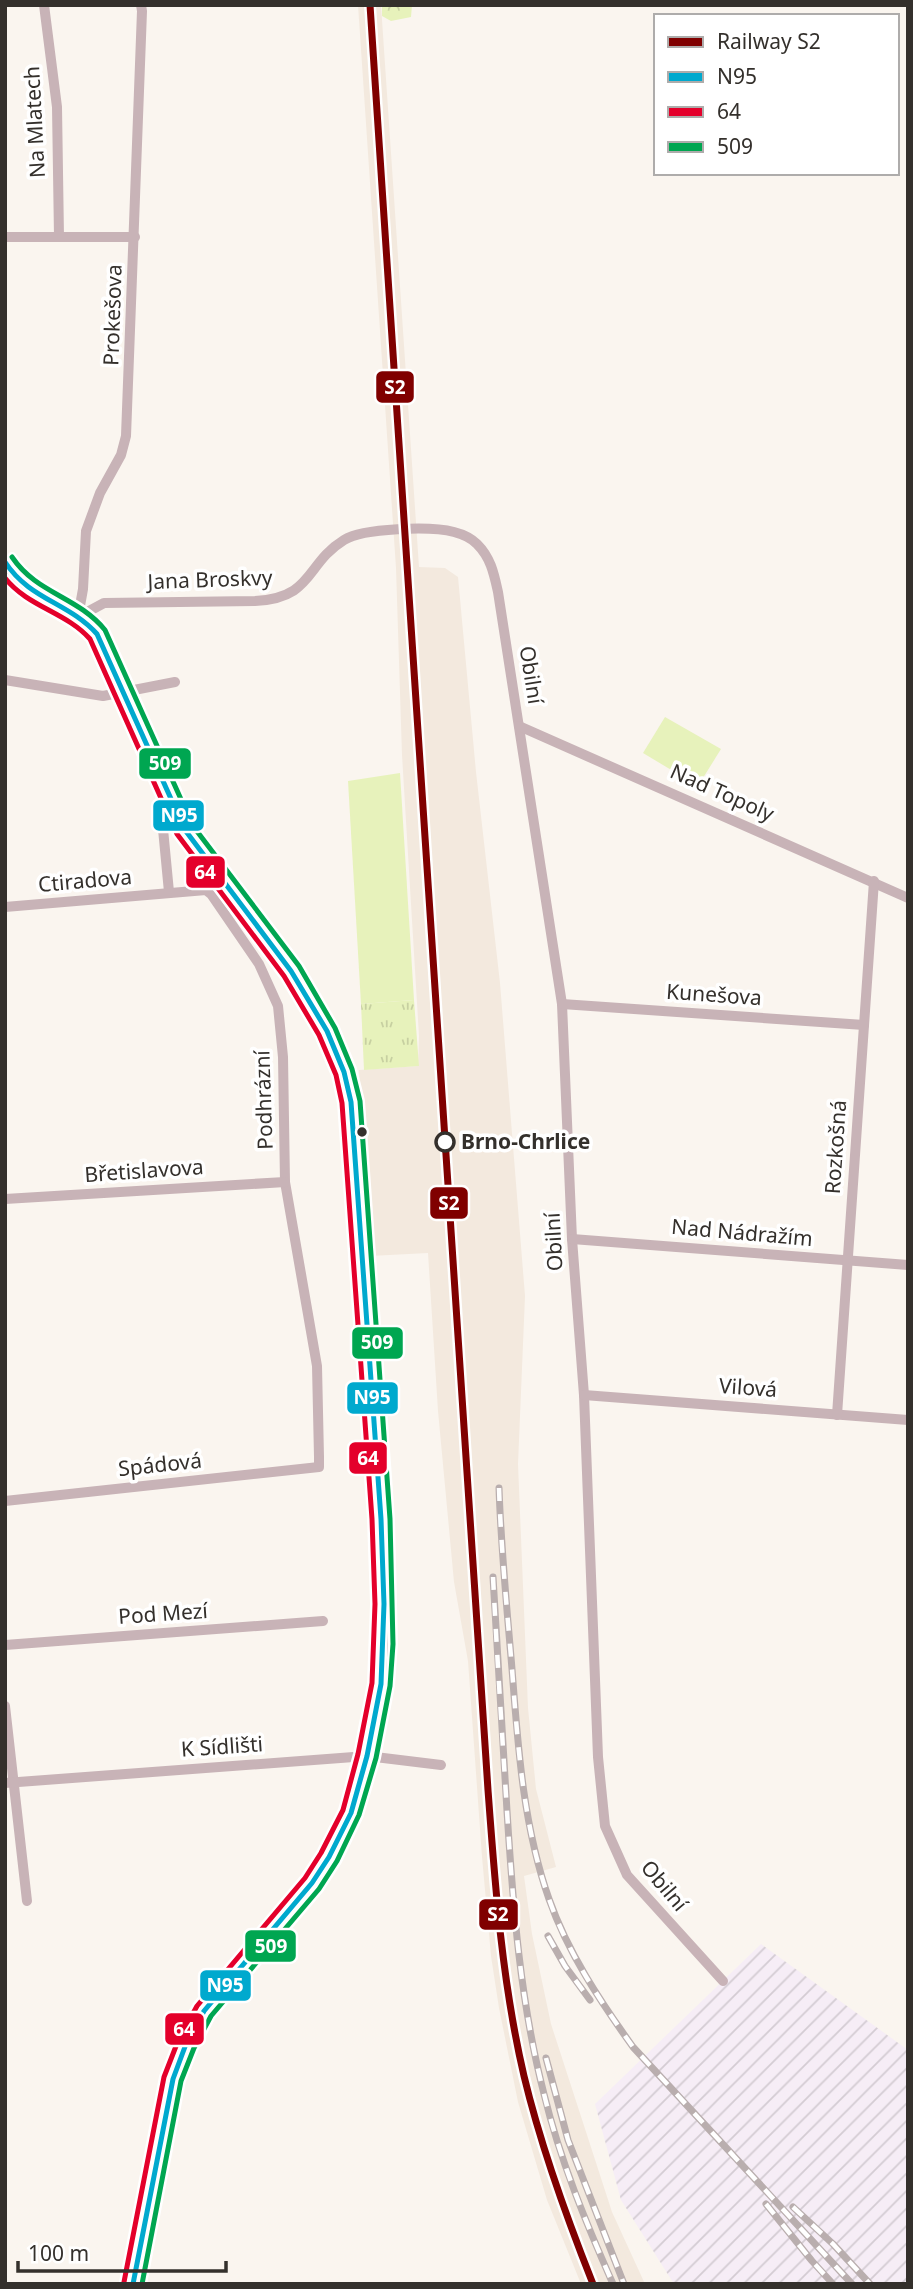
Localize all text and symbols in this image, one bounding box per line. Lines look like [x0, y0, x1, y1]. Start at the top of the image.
legend [654, 14, 899, 175]
text: Railway S2 [717, 27, 821, 55]
text: N95 [717, 62, 757, 90]
street label: Na Mlatech [17, 65, 51, 179]
text: 64 [717, 97, 741, 125]
text: 509 [717, 132, 753, 160]
street label: Prokešova [96, 264, 128, 366]
line badge: S2 [375, 370, 415, 404]
text: S2 [384, 374, 406, 400]
street label: Jana Broskvy [145, 563, 273, 595]
street label: Obilní [514, 644, 550, 707]
line badge: 509 [138, 747, 192, 780]
text: 509 [149, 750, 181, 776]
street label: Nad Topoly [666, 757, 779, 828]
line badge: N95 [152, 799, 205, 832]
text: N95 [160, 802, 198, 828]
line badge: 64 [185, 855, 226, 889]
text: 64 [194, 859, 216, 885]
street label: Ctiradova [37, 862, 133, 898]
street label: Kunešova [665, 977, 763, 1011]
street label: Podhrázní [247, 1049, 279, 1150]
street label: Rozkošná [818, 1099, 852, 1195]
unlabelled marker [355, 1125, 369, 1139]
place label: Brno-Chrlice [461, 1127, 590, 1155]
marker: Brno-Chrlice [435, 1132, 455, 1152]
street label: Břetislavova [83, 1152, 204, 1188]
line badge: S2 [429, 1186, 469, 1220]
text: S2 [438, 1190, 460, 1216]
street label: Obilní [537, 1212, 569, 1272]
street label: Nad Nádražím [670, 1212, 814, 1252]
line badge: 509 [351, 1326, 404, 1360]
text: 509 [361, 1329, 393, 1355]
street label: Vilová [718, 1371, 778, 1403]
line badge: N95 [346, 1381, 399, 1415]
text: N95 [353, 1384, 391, 1410]
line badge: 64 [348, 1441, 388, 1475]
text: 64 [357, 1445, 379, 1471]
street label: Spádová [117, 1446, 203, 1482]
street label: Pod Mezí [117, 1596, 209, 1630]
street label: K Sídlišti [180, 1729, 264, 1763]
street label: Obilní [635, 1854, 695, 1917]
line badge: S2 [478, 1898, 519, 1931]
text: S2 [487, 1901, 509, 1927]
line badge: 509 [244, 1929, 297, 1963]
text: 509 [255, 1933, 287, 1959]
line badge: N95 [199, 1969, 252, 2002]
text: N95 [206, 1972, 244, 1998]
line badge: 64 [164, 2012, 205, 2046]
text: 64 [173, 2016, 195, 2042]
scale bar [18, 2230, 226, 2274]
text: 100 m [28, 2239, 89, 2267]

